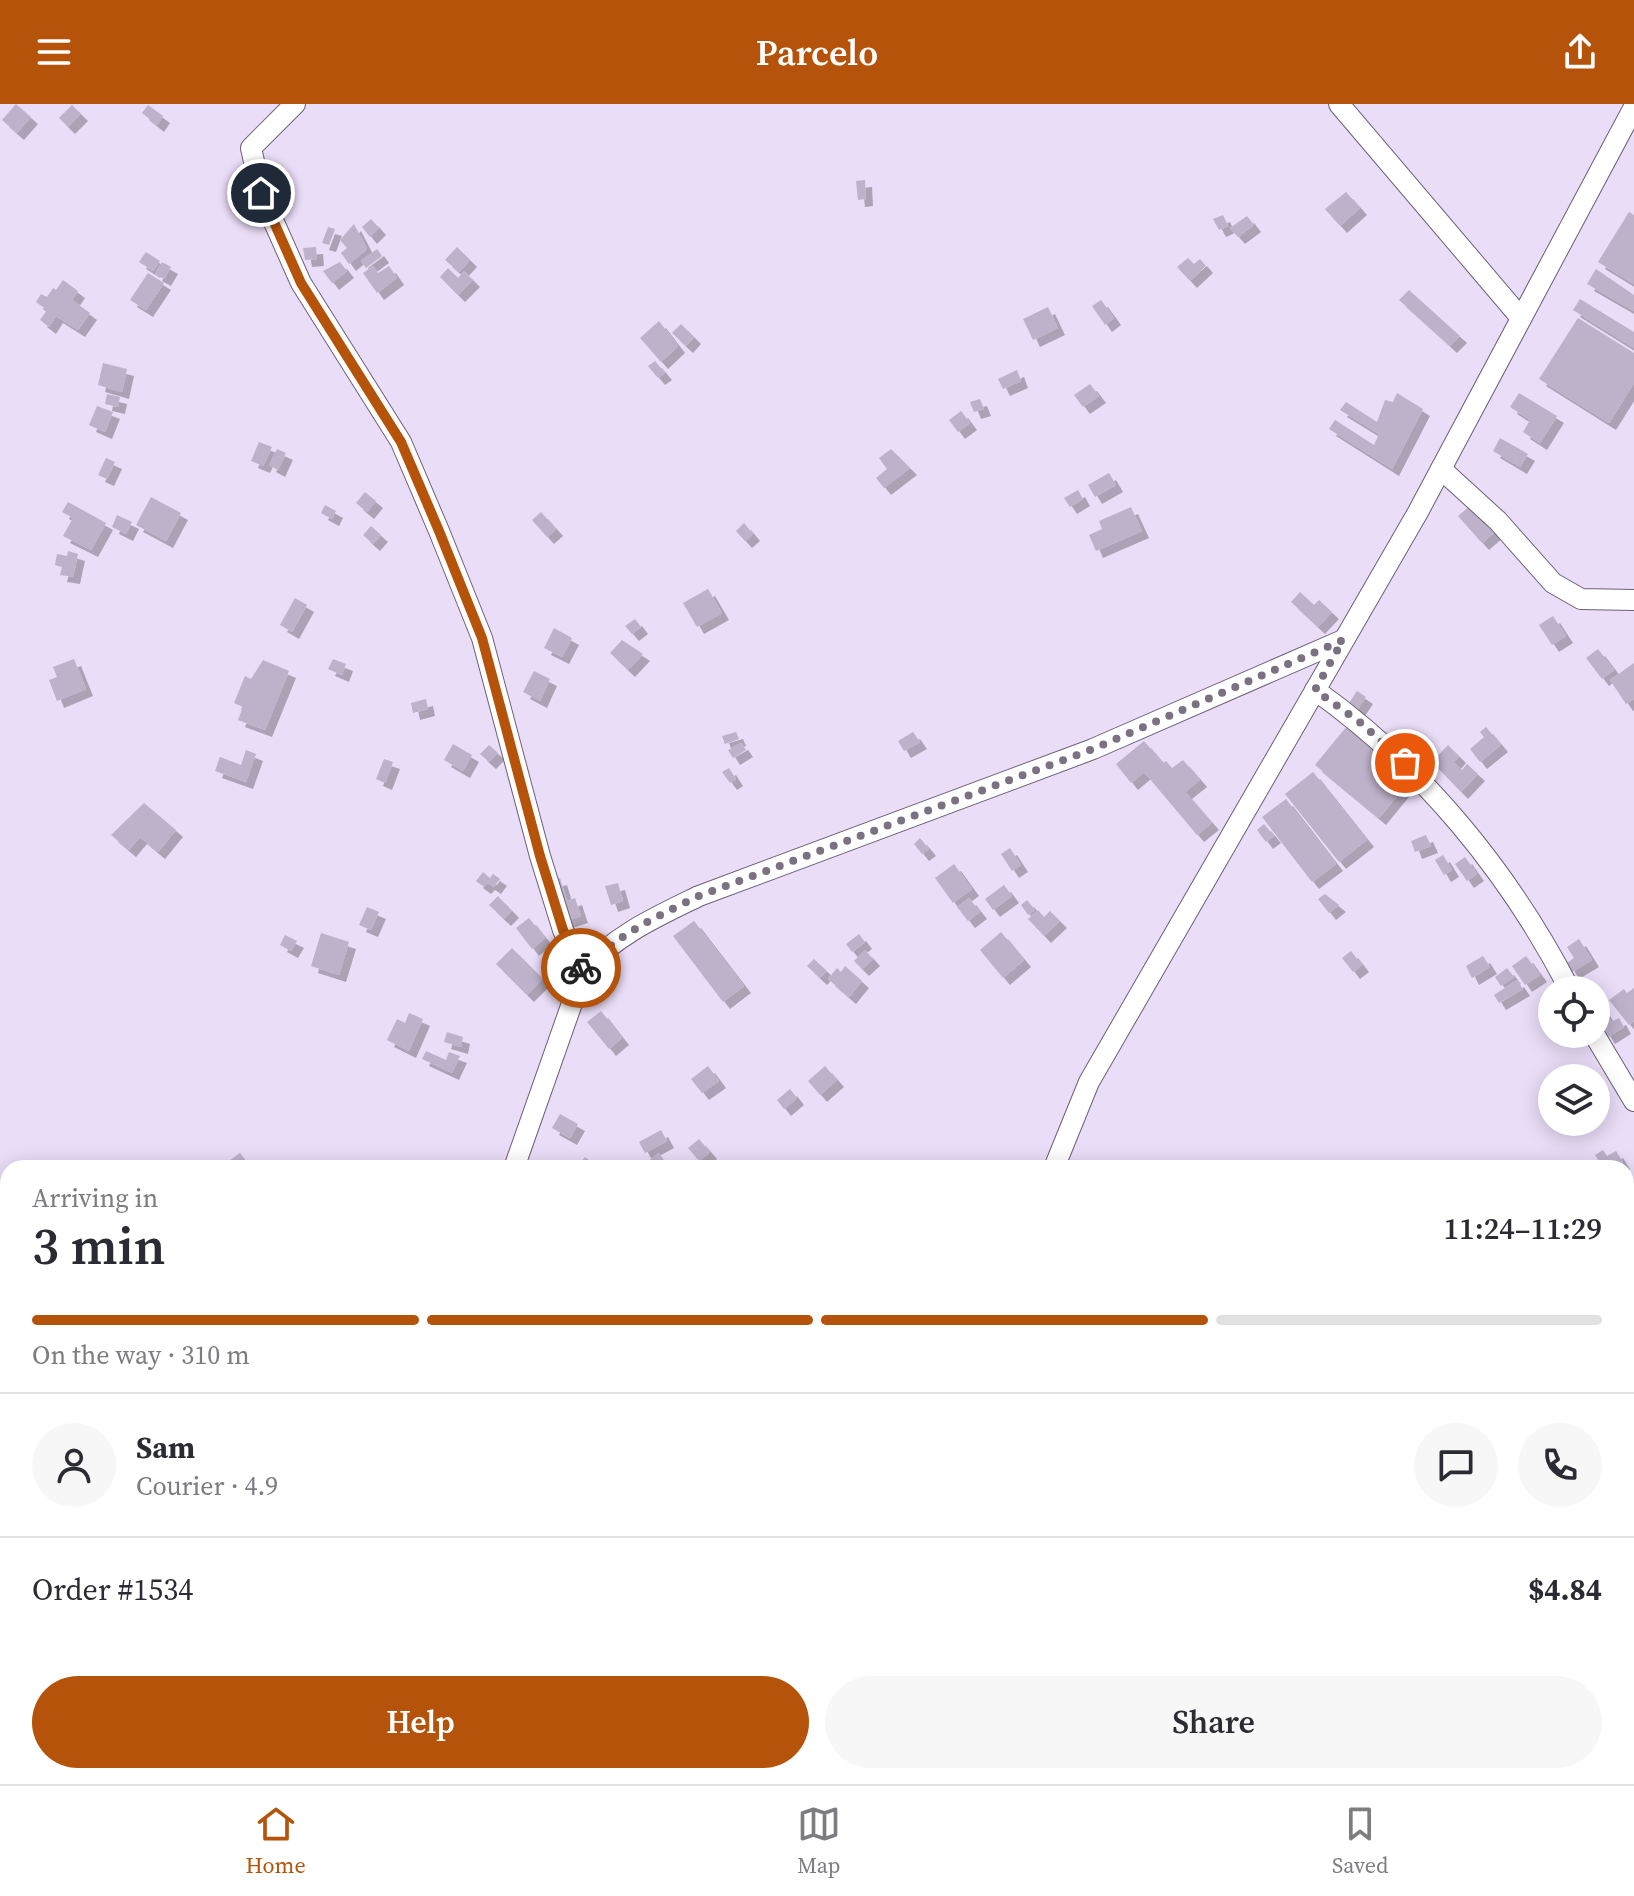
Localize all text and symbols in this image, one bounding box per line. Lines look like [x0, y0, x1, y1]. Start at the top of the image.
text: Parcelo [756, 28, 878, 77]
icon: menu [32, 30, 76, 74]
icon: share [1558, 30, 1602, 74]
pin [227, 159, 295, 227]
icon: home [239, 171, 283, 215]
pin [1371, 729, 1439, 797]
icon: bag [1383, 741, 1427, 785]
courier [541, 928, 621, 1008]
icon: bike [559, 946, 603, 990]
map controls [1538, 976, 1610, 1136]
button: locate [1538, 976, 1610, 1048]
button: layers [1538, 1064, 1610, 1136]
text: Arriving in [32, 1180, 158, 1216]
text: 11:24–11:29 [1443, 1208, 1602, 1249]
text: 3 min [32, 1210, 165, 1281]
text: On the way · 310 m [32, 1337, 250, 1373]
button: person [32, 1423, 116, 1507]
button: chat [1414, 1423, 1498, 1507]
button: phone [1518, 1423, 1602, 1507]
text: Sam [136, 1427, 195, 1468]
text: Courier · 4.9 [136, 1468, 278, 1504]
text: Order #1534 [32, 1569, 193, 1610]
text: $4.84 [1528, 1569, 1602, 1610]
button: Help [32, 1676, 809, 1768]
button: Share [825, 1676, 1602, 1768]
tab: Home [246, 1802, 306, 1880]
tab: Map [797, 1802, 841, 1880]
tab: Saved [1332, 1802, 1388, 1880]

